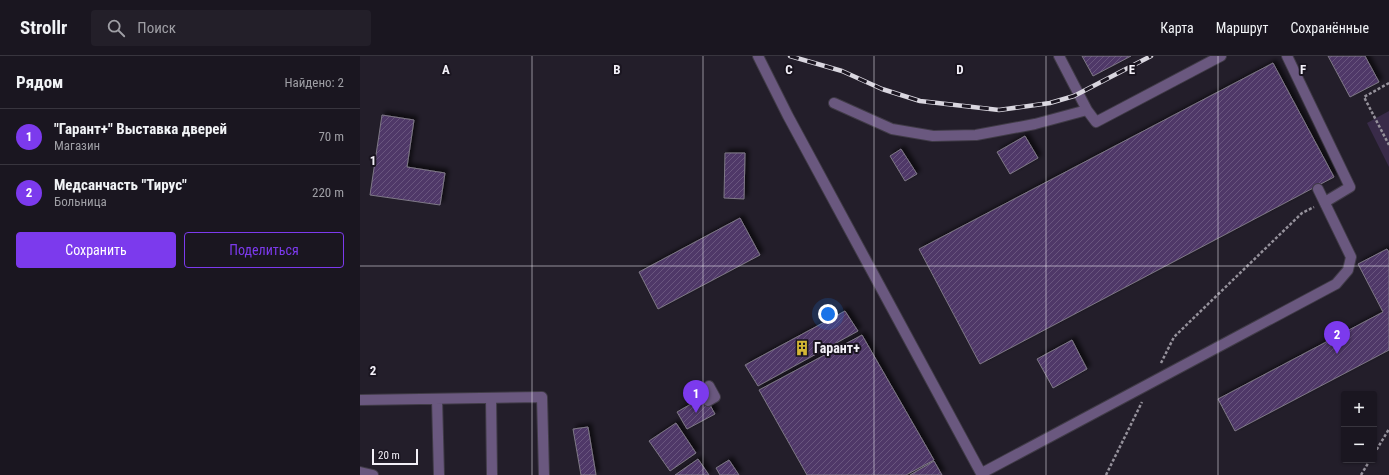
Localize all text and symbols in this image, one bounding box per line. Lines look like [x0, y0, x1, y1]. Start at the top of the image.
search box [91, 10, 371, 46]
text: Strollr [20, 16, 67, 39]
icon: search [105, 17, 127, 39]
text: Поиск [137, 19, 176, 37]
text: Карта [1160, 20, 1194, 36]
text: Маршрут [1216, 20, 1268, 36]
text: Сохранённые [1290, 20, 1369, 36]
text: A [442, 62, 450, 77]
text: B [613, 62, 621, 77]
text: C [785, 62, 793, 77]
text: D [956, 62, 964, 77]
text: E [1129, 62, 1136, 77]
text: F [1300, 62, 1306, 77]
text: Рядом [16, 72, 63, 92]
text: Найдено: 2 [284, 75, 344, 90]
text: "Гарант+" Выставка дверей [54, 120, 227, 138]
text: 1 [26, 129, 32, 144]
text: 70 m [318, 129, 344, 144]
text: Магазин [54, 138, 100, 153]
text: 1 [370, 153, 376, 168]
text: Медсанчасть "Тирус" [54, 176, 187, 194]
text: 2 [26, 185, 32, 200]
text: 220 m [312, 185, 344, 200]
text: Больница [54, 194, 107, 209]
button: Сохранить [16, 232, 176, 268]
button: Поделиться [184, 232, 344, 268]
your location [818, 304, 838, 324]
pin: 2 [1324, 321, 1350, 354]
building icon: Гарант+ [793, 339, 811, 357]
place label: Гарант+ [814, 340, 860, 356]
text: 2 [370, 363, 377, 378]
pin: 1 [683, 380, 709, 413]
map controls [1341, 391, 1377, 463]
button: + [1341, 391, 1377, 427]
button: − [1341, 427, 1377, 463]
scale bar [372, 447, 418, 466]
text: 20 m [378, 449, 400, 462]

